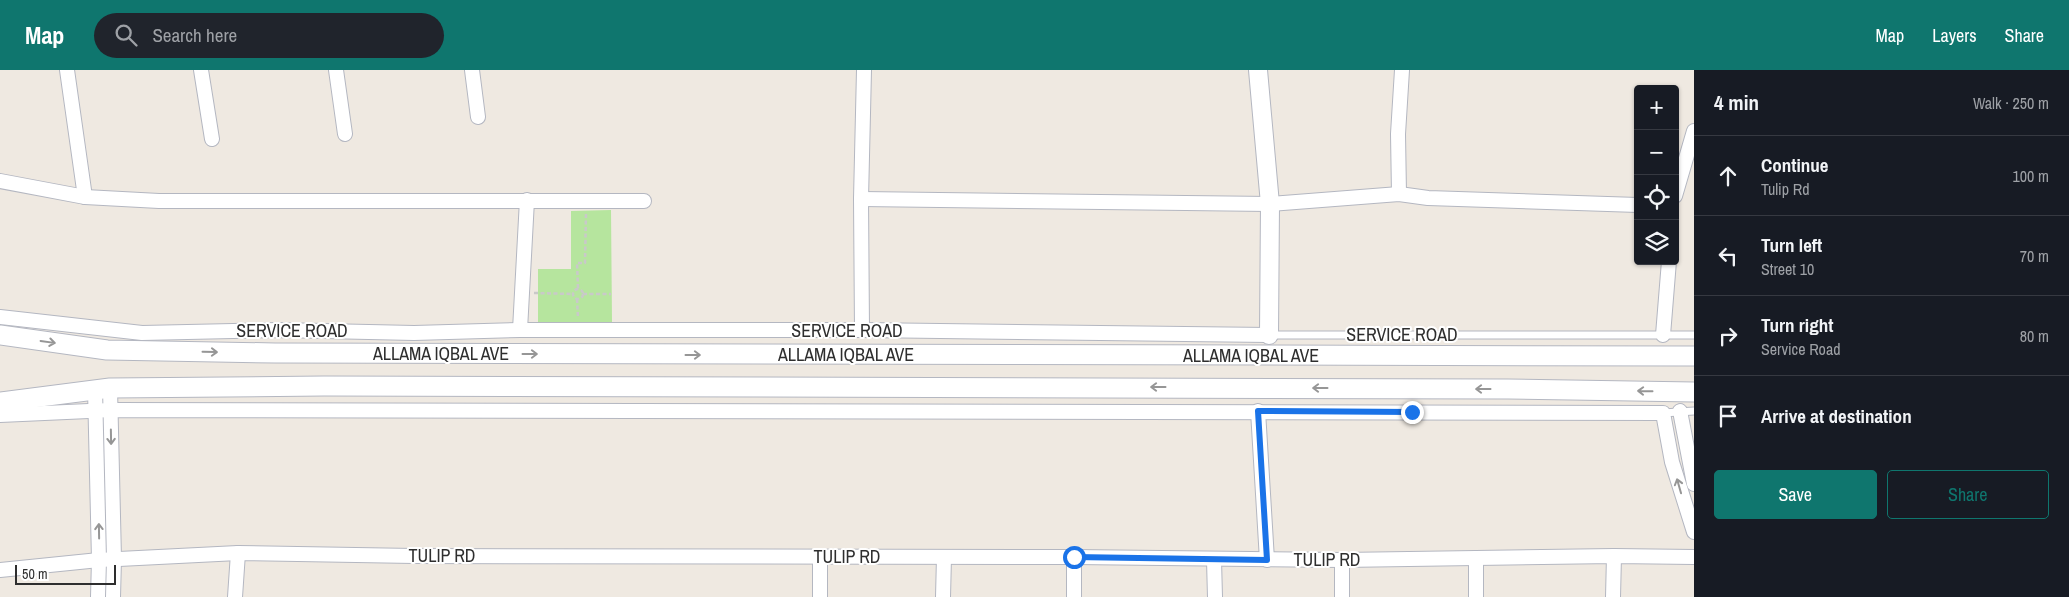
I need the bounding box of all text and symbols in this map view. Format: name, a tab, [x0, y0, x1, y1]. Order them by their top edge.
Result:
search box	[94, 13, 444, 58]
text: Map	[25, 19, 64, 51]
icon: search	[112, 21, 140, 49]
text: Search here	[152, 22, 237, 48]
text: Map	[1876, 23, 1904, 48]
text: Layers	[1932, 23, 1977, 48]
text: Share	[2005, 23, 2044, 48]
map controls	[1634, 85, 1679, 265]
button: +	[1634, 85, 1679, 130]
text: 4 min	[1714, 88, 1759, 117]
text: Walk · 250 m	[1973, 92, 2049, 114]
button: −	[1634, 130, 1679, 175]
text: Continue	[1761, 152, 1829, 178]
icon: ahead	[1714, 162, 1742, 190]
text: 100 m	[2013, 165, 2049, 187]
button: locate	[1634, 175, 1679, 220]
text: Tulip Rd	[1761, 178, 1809, 200]
button: layers	[1634, 220, 1679, 265]
text: Turn left	[1761, 232, 1822, 258]
icon: left	[1714, 242, 1742, 270]
text: 70 m	[2020, 245, 2049, 267]
text: Street 10	[1761, 258, 1814, 280]
text: Turn right	[1761, 312, 1833, 338]
street label: SERVICE ROAD	[236, 318, 348, 343]
street label: SERVICE ROAD	[791, 318, 903, 343]
street label: SERVICE ROAD	[1346, 322, 1458, 347]
icon: right	[1714, 322, 1742, 350]
text: 80 m	[2020, 325, 2049, 347]
one-way arrow	[40, 337, 56, 347]
text: Service Road	[1761, 338, 1841, 360]
street label: ALLAMA IQBAL AVE	[372, 341, 509, 366]
street label: ALLAMA IQBAL AVE	[777, 342, 914, 367]
street label: ALLAMA IQBAL AVE	[1182, 343, 1319, 368]
one-way arrow	[202, 347, 218, 357]
one-way arrow	[522, 349, 538, 359]
one-way arrow	[684, 350, 700, 360]
one-way arrow	[1150, 382, 1166, 392]
one-way arrow	[1313, 383, 1329, 393]
one-way arrow	[1475, 384, 1491, 393]
one-way arrow	[1638, 386, 1654, 396]
route end	[1401, 401, 1424, 424]
icon: arrive	[1714, 402, 1742, 430]
text: Arrive at destination	[1761, 403, 1912, 429]
one-way arrow	[107, 429, 116, 445]
button: Save	[1714, 470, 1877, 519]
button: Share	[1887, 470, 2049, 519]
one-way arrow	[1673, 479, 1683, 495]
one-way arrow	[94, 523, 103, 539]
street label: TULIP RD	[409, 543, 476, 568]
street label: TULIP RD	[814, 544, 881, 569]
route start	[1063, 546, 1086, 569]
street label: TULIP RD	[1294, 547, 1361, 572]
scale bar	[15, 562, 116, 585]
text: 50 m	[22, 565, 48, 583]

